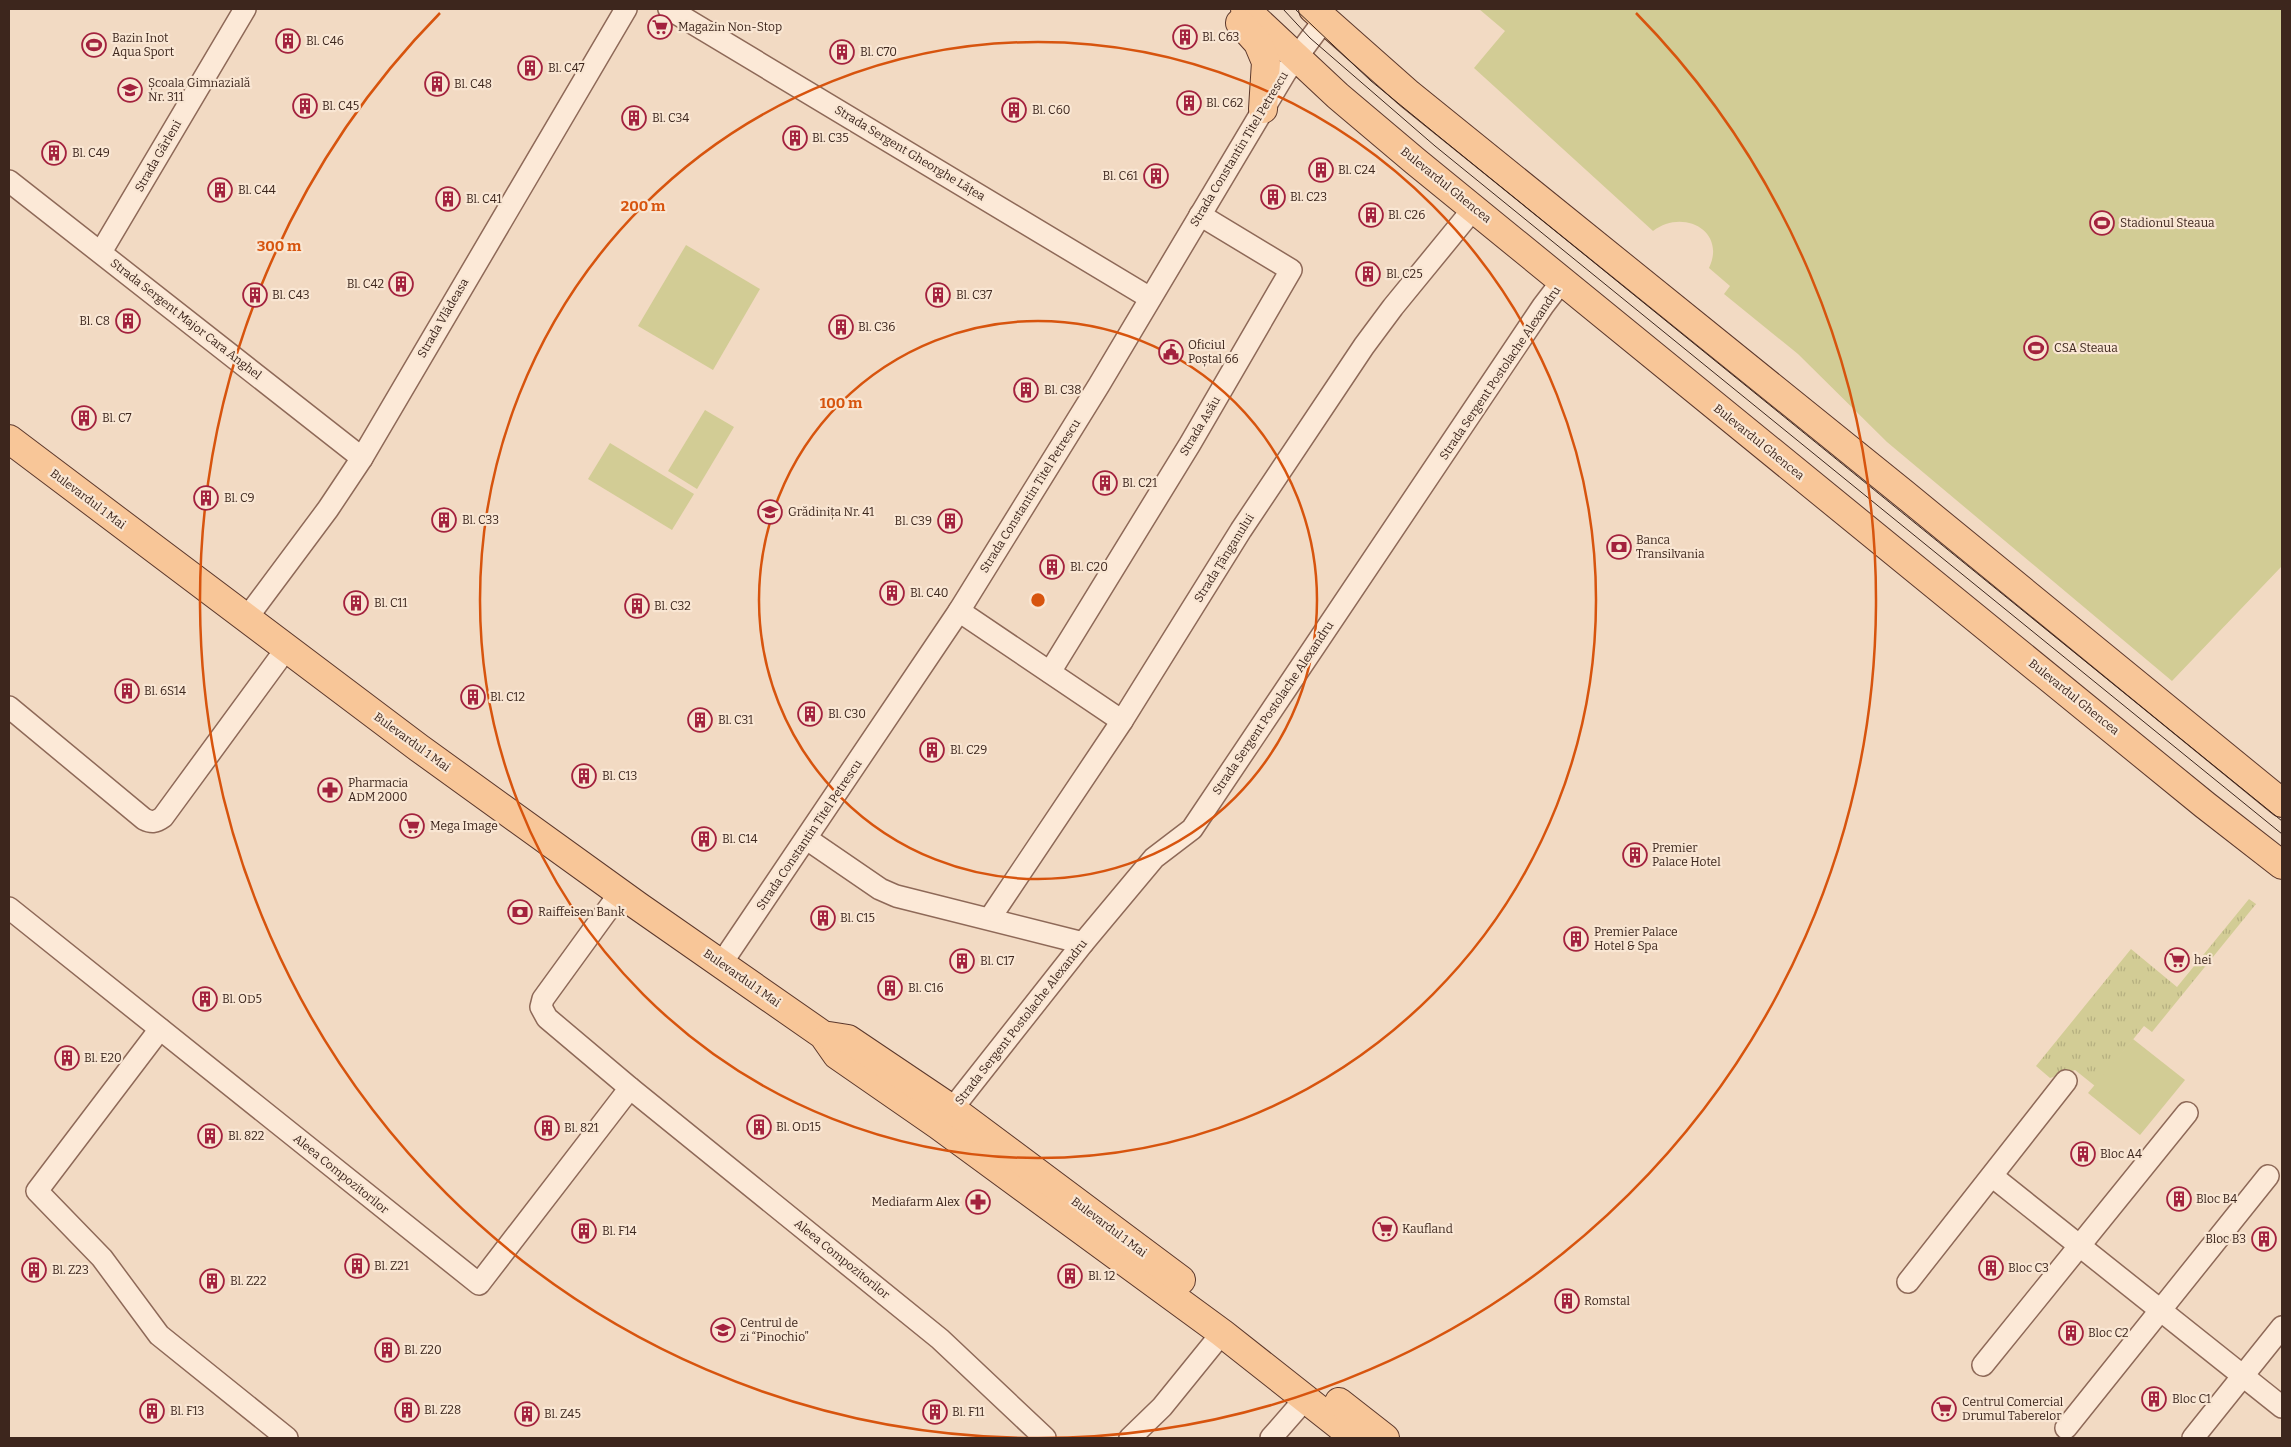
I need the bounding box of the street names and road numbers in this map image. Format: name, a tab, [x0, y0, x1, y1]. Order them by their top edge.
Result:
street label: Strada Constantin Titel Petrescu	[1187, 69, 1291, 229]
street label: Strada Sergent Gheorghe Lățea	[832, 102, 988, 205]
street label: Strada Gârleni	[132, 117, 184, 194]
street label: Bulevardul Ghencea	[1398, 144, 1494, 226]
street label: Strada Sergent Major Cara Anghel	[108, 256, 265, 383]
street label: Strada Vlădeasa	[415, 275, 472, 360]
street label: Strada Sergent Postolache Alexandru	[1437, 283, 1564, 462]
street label: Strada Asău	[1177, 393, 1224, 458]
street label: Bulevardul Ghencea	[1711, 401, 1807, 483]
street label: Strada Constantin Titel Petrescu	[977, 416, 1083, 575]
street label: Bulevardul 1 Mai	[48, 466, 129, 532]
street label: Strada Țânganului	[1191, 511, 1258, 605]
street label: Strada Sergent Postolache Alexandru	[1210, 618, 1337, 797]
street label: Bulevardul Ghencea	[2026, 656, 2122, 738]
street label: Bulevardul 1 Mai	[371, 710, 453, 775]
street label: Strada Constantin Titel Petrescu	[753, 757, 865, 913]
street label: Strada Sergent Postolache Alexandru	[952, 936, 1090, 1107]
street label: Bulevardul 1 Mai	[701, 946, 784, 1010]
street label: Aleea Compozitorilor	[291, 1131, 392, 1217]
street label: Bulevardul 1 Mai	[1069, 1194, 1150, 1260]
street label: Aleea Compozitorilor	[792, 1216, 893, 1302]

